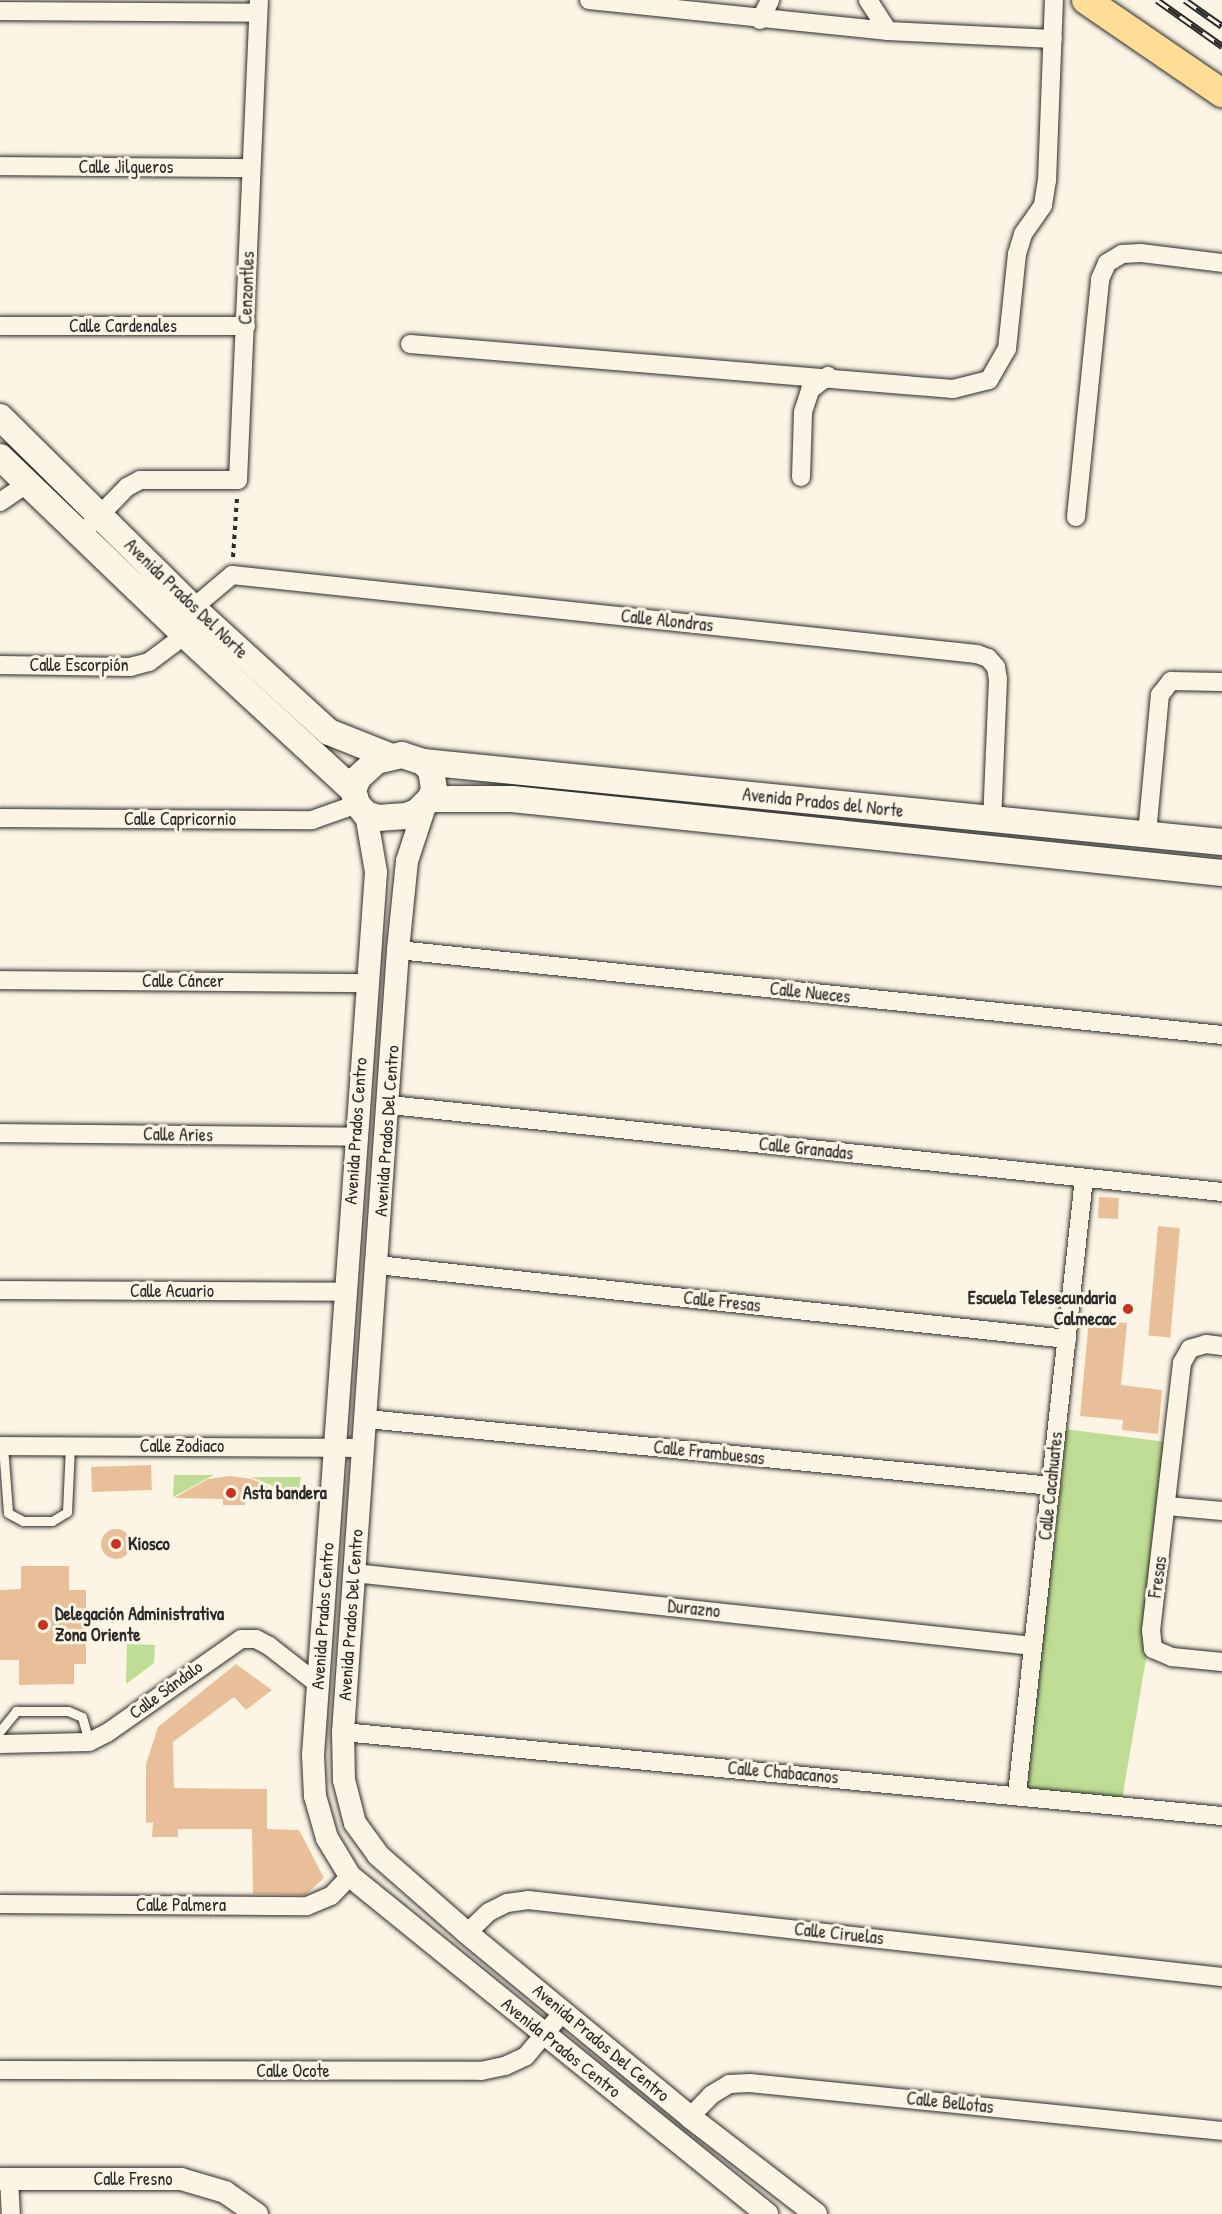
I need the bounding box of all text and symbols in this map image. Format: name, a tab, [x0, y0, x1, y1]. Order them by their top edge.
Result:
street label: Calle Jilgueros	[79, 156, 173, 178]
street label: Cenzontles	[235, 251, 259, 325]
street label: Calle Cardenales	[69, 315, 177, 337]
street label: Avenida Prados Del Norte	[120, 535, 252, 663]
street label: Calle Alondras	[620, 605, 714, 637]
street label: Calle Escorpión	[29, 654, 129, 676]
street label: Avenida Prados del Norte	[741, 784, 905, 822]
street label: Calle Capricornio	[124, 808, 236, 830]
street label: Calle Cáncer	[142, 970, 224, 992]
street label: Calle Nueces	[769, 978, 851, 1008]
street label: Avenida Prados Del Centro	[370, 1045, 404, 1217]
street label: Avenida Prados Centro	[340, 1057, 372, 1205]
street label: Calle Aries	[143, 1124, 213, 1146]
street label: Calle Granadas	[758, 1133, 854, 1165]
street label: Calle Acuario	[130, 1280, 214, 1302]
street label: Calle Fresas	[682, 1287, 762, 1317]
place label: Escuela Telesecundaria Calmecac	[968, 1288, 1116, 1330]
marker: Escuela Telesecundaria Calmecac	[1121, 1302, 1135, 1316]
street label: Calle Cacahuates	[1035, 1431, 1067, 1541]
street label: Calle Zodiaco	[140, 1435, 224, 1457]
street label: Calle Frambuesas	[652, 1436, 766, 1470]
place label: Asta bandera	[243, 1482, 327, 1504]
marker: Asta bandera	[224, 1486, 238, 1500]
street label: Avenida Prados Del Centro	[334, 1529, 368, 1701]
place label: Kiosco	[128, 1533, 170, 1555]
marker: Kiosco	[109, 1537, 123, 1551]
street label: Avenida Prados Centro	[307, 1542, 339, 1690]
street label: Fresas	[1144, 1555, 1172, 1599]
street label: Durazno	[667, 1595, 721, 1623]
place label: Delegación Administrativa Zona Oriente	[55, 1604, 224, 1646]
marker: Delegación Administrativa Zona Oriente	[36, 1618, 50, 1632]
street label: Calle Sándalo	[125, 1656, 207, 1724]
street label: Calle Chabacanos	[727, 1757, 839, 1789]
street label: Calle Palmera	[136, 1894, 226, 1916]
street label: Calle Ciruelas	[793, 1919, 885, 1949]
street label: Avenida Prados Del Centro	[528, 1980, 674, 2106]
street label: Avenida Prados Centro	[497, 1993, 625, 2103]
street label: Calle Ocote	[256, 2060, 330, 2082]
street label: Calle Bellotas	[905, 2088, 995, 2118]
street label: Calle Fresno	[93, 2168, 173, 2190]

